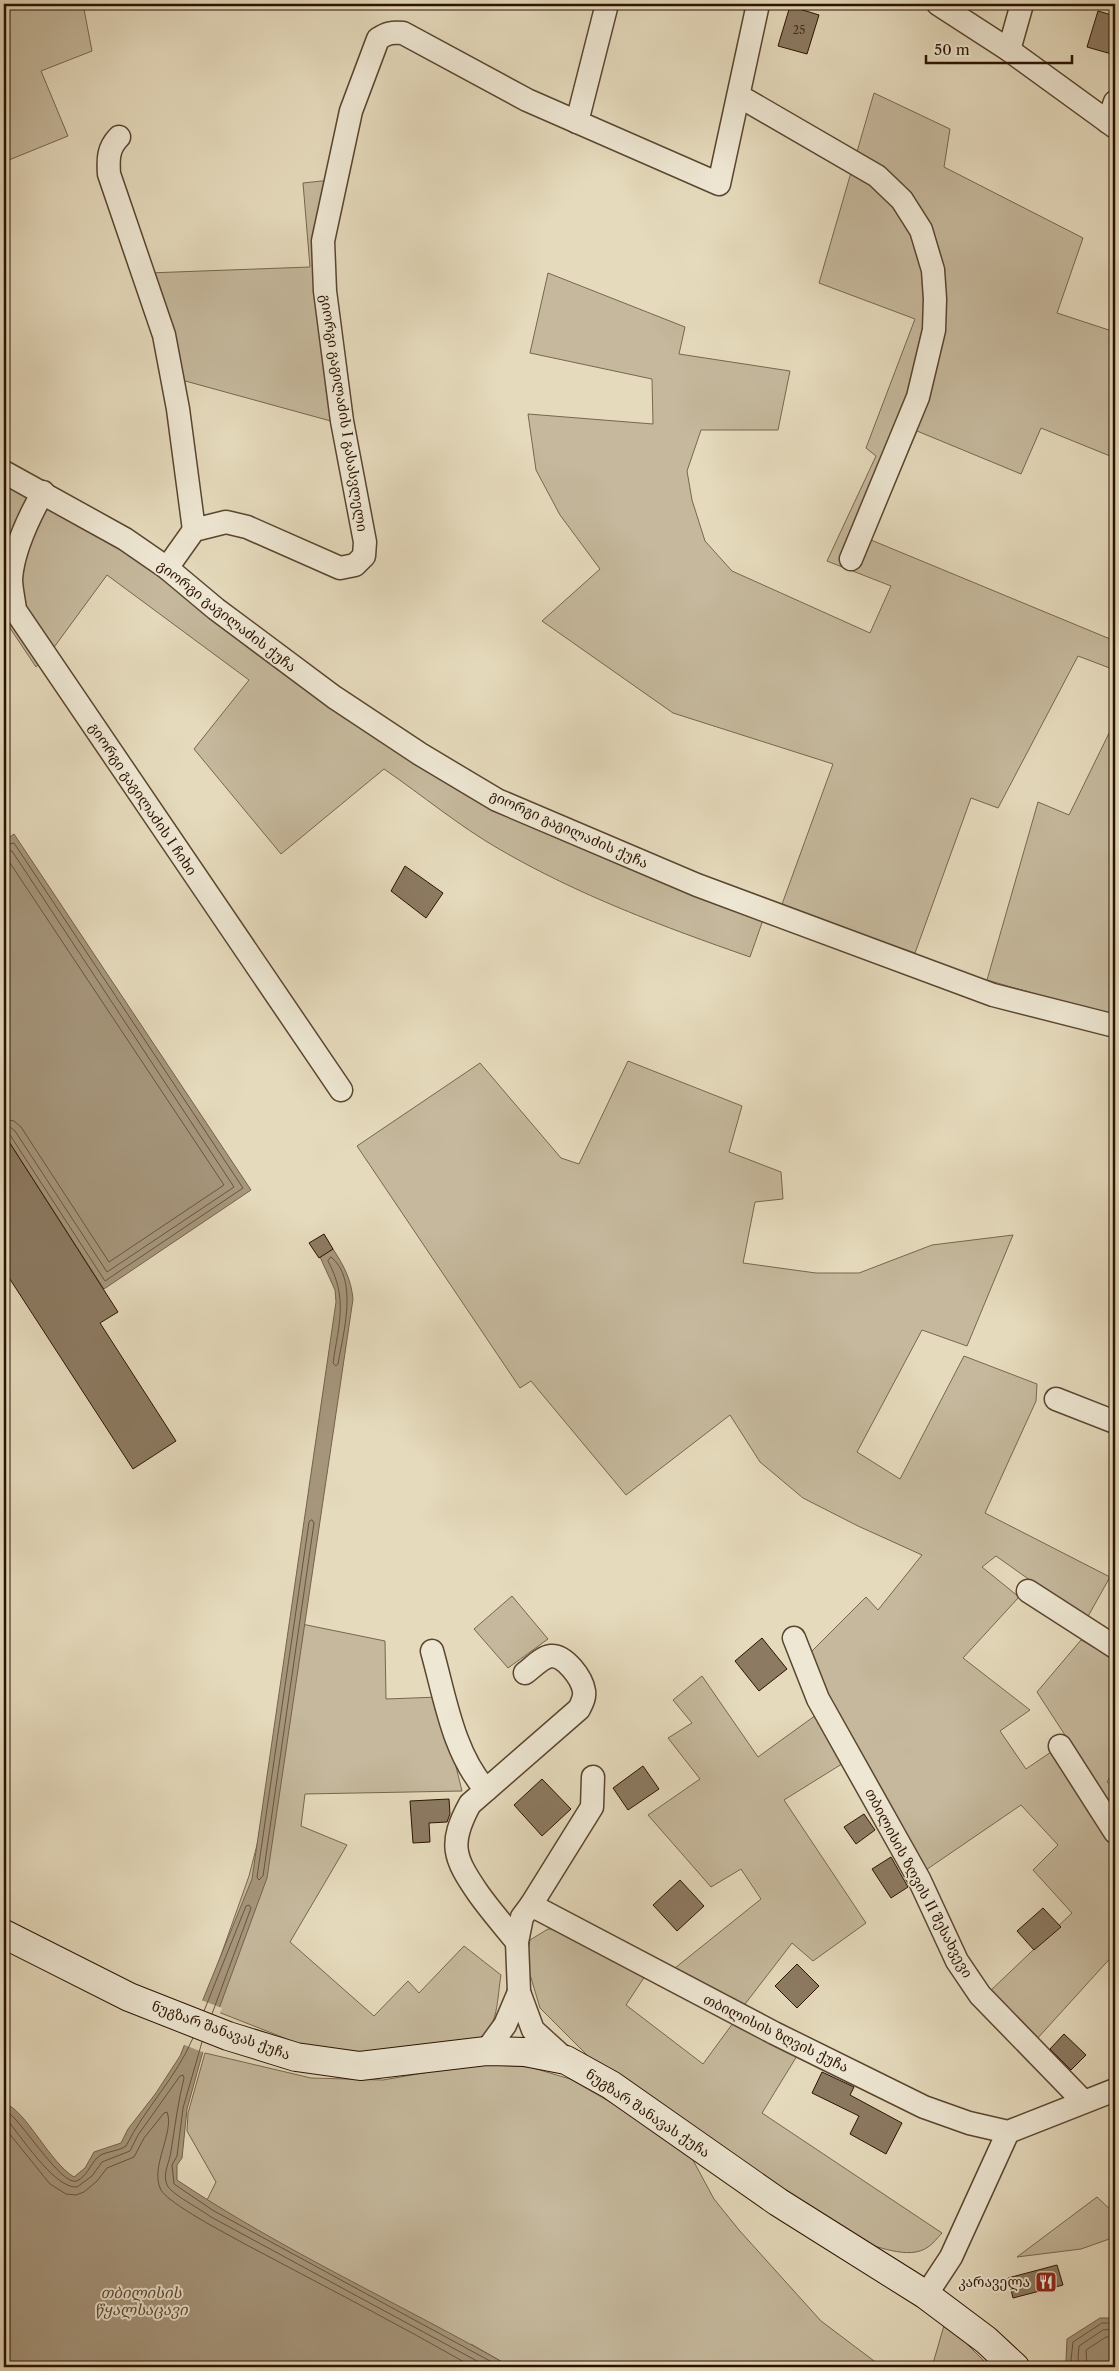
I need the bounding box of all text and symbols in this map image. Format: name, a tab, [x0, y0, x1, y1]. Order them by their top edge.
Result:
house number: 25	[793, 23, 805, 37]
scale bar	[926, 32, 1073, 64]
text: 50 m	[934, 40, 970, 59]
street label: გიორგი გაგილაძის I გასასვლელი	[316, 293, 372, 533]
street label: გიორგი გაგილაძის ქუჩა	[154, 556, 300, 676]
street label: გიორგი გაგილაძის I ჩიხი	[85, 719, 201, 879]
street label: გიორგი გაგილაძის ქუჩა	[487, 786, 651, 872]
street label: თბილისის ზღვის II შესახვევი	[861, 1785, 977, 1981]
street label: თბილისის ზღვის ქუჩა	[700, 1990, 852, 2076]
street label: ნუგზარ შანავას ქუჩა	[149, 1997, 293, 2063]
street label: ნუგზარ შანავას ქუჩა	[582, 2065, 714, 2161]
restaurant icon: კარაველა	[1034, 2270, 1058, 2294]
place label: კარაველა	[958, 2273, 1030, 2291]
water label: თბილისის წყალსაცავი	[95, 2283, 189, 2319]

